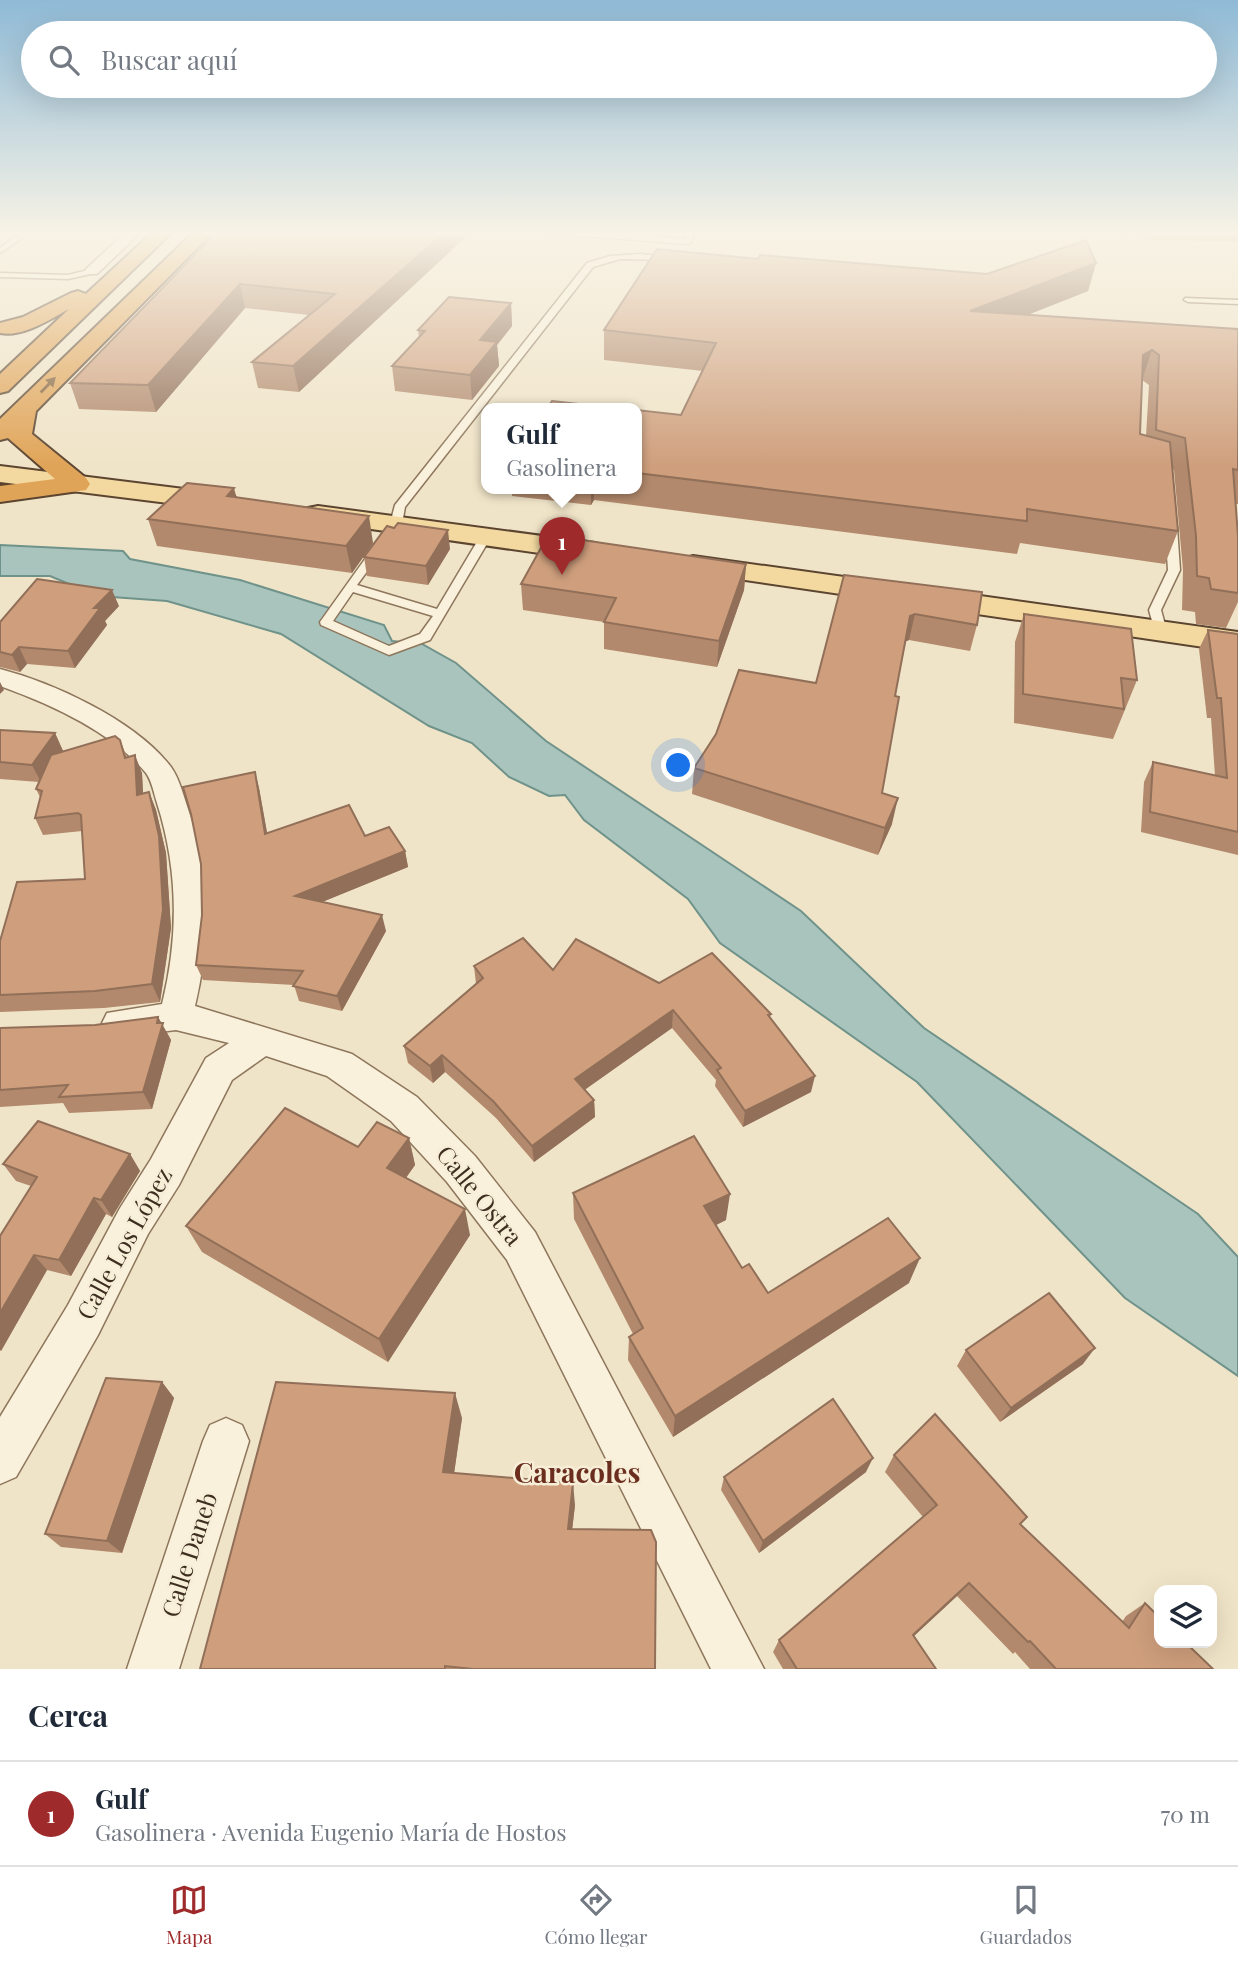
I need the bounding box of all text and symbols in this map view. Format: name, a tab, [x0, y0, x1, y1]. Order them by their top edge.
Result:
search box	[21, 21, 1217, 98]
icon: search	[45, 41, 83, 79]
text: Buscar aquí	[101, 42, 237, 77]
one-way arrow	[40, 377, 56, 394]
popup	[481, 403, 642, 494]
text: Gulf	[506, 416, 558, 451]
text: Gasolinera	[506, 451, 617, 482]
pin: 1	[539, 517, 585, 575]
your location	[661, 748, 695, 782]
street label: Calle Ostra	[430, 1138, 531, 1251]
street label: Calle Los López	[68, 1161, 178, 1325]
district label: Caracoles	[514, 1453, 640, 1490]
street label: Calle Daneb	[153, 1488, 223, 1621]
map controls	[1154, 1585, 1217, 1648]
button: layers	[1154, 1585, 1217, 1648]
text: Cerca	[28, 1695, 108, 1735]
text: Gulf	[95, 1781, 147, 1816]
text: 1	[47, 1798, 55, 1829]
text: 70 m	[1161, 1798, 1210, 1829]
text: Gasolinera · Avenida Eugenio María de Hostos	[95, 1816, 567, 1847]
tab: Mapa	[166, 1881, 212, 1949]
tab: Cómo llegar	[545, 1881, 648, 1949]
tab: Guardados	[980, 1881, 1072, 1949]

